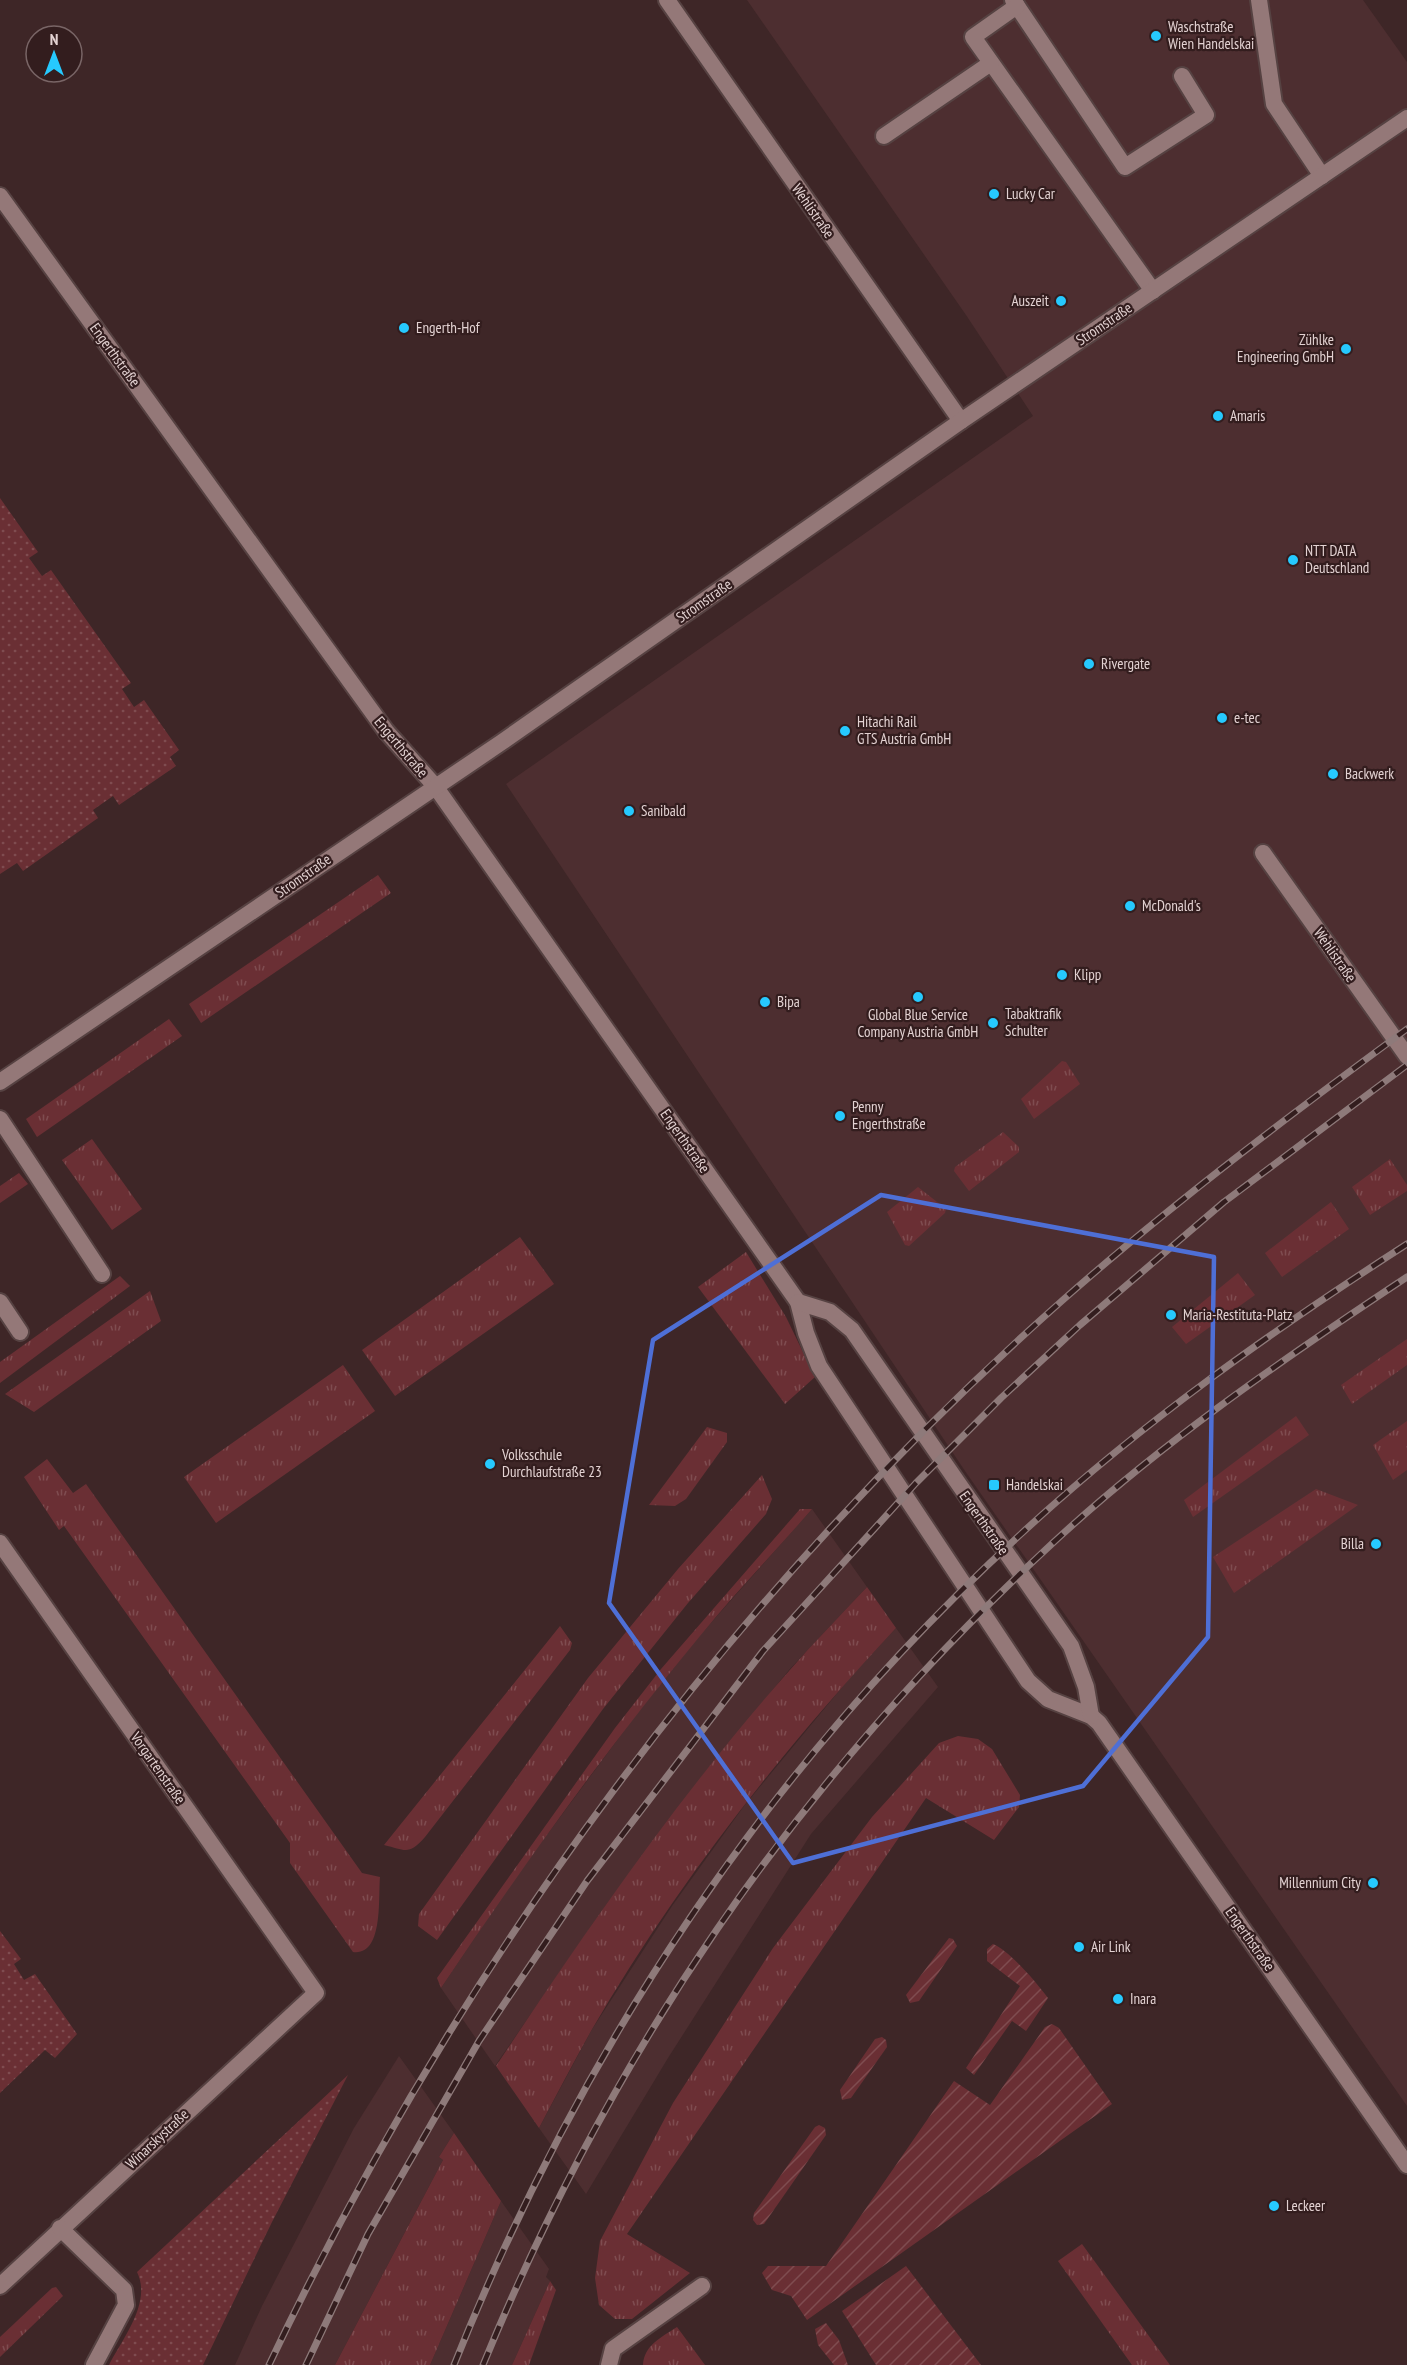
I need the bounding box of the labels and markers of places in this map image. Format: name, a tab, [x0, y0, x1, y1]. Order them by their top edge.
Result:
place label: Waschstraße Wien Handelskai	[1168, 17, 1254, 53]
marker: Waschstraße Wien Handelskai	[1149, 29, 1163, 43]
place label: Lucky Car	[1006, 184, 1056, 203]
marker: Lucky Car	[987, 187, 1001, 201]
place label: Auszeit	[1012, 291, 1049, 310]
marker: Auszeit	[1054, 294, 1068, 308]
place label: Engerth-Hof	[416, 318, 481, 337]
marker: Engerth-Hof	[397, 321, 411, 335]
place label: Zühlke Engineering GmbH	[1237, 330, 1334, 366]
marker: Zühlke Engineering GmbH	[1339, 342, 1353, 356]
place label: Amaris	[1230, 406, 1265, 425]
marker: Amaris	[1211, 409, 1225, 423]
place label: NTT DATA Deutschland	[1305, 541, 1369, 577]
marker: NTT DATA Deutschland	[1286, 553, 1300, 567]
place label: Rivergate	[1101, 654, 1150, 673]
marker: Rivergate	[1082, 657, 1096, 671]
place label: e-tec	[1234, 708, 1261, 727]
marker: e-tec	[1215, 711, 1229, 725]
place label: Hitachi Rail GTS Austria GmbH	[857, 712, 951, 748]
marker: Hitachi Rail GTS Austria GmbH	[838, 724, 852, 738]
place label: Backwerk	[1345, 764, 1394, 783]
marker: Backwerk	[1326, 767, 1340, 781]
place label: Sanibald	[641, 801, 686, 820]
marker: Sanibald	[622, 804, 636, 818]
place label: McDonald's	[1142, 896, 1201, 915]
marker: McDonald's	[1123, 899, 1137, 913]
place label: Klipp	[1074, 965, 1101, 984]
marker: Klipp	[1055, 968, 1069, 982]
marker: Global Blue Service Company Austria GmbH	[911, 990, 925, 1004]
place label: Bipa	[777, 992, 800, 1011]
marker: Bipa	[758, 995, 772, 1009]
place label: Tabaktrafik Schulter	[1005, 1004, 1062, 1040]
place label: Global Blue Service Company Austria GmbH	[858, 1005, 978, 1041]
marker: Tabaktrafik Schulter	[986, 1016, 1000, 1030]
place label: Penny Engerthstraße	[852, 1097, 926, 1133]
marker: Penny Engerthstraße	[833, 1109, 847, 1123]
place label: Maria-Restituta-Platz	[1183, 1305, 1292, 1324]
marker: Maria-Restituta-Platz	[1164, 1308, 1178, 1322]
place label: Volksschule Durchlaufstraße 23	[501, 1445, 602, 1481]
marker: Volksschule Durchlaufstraße 23	[483, 1457, 497, 1471]
place label: Handelskai	[1006, 1475, 1063, 1494]
marker: Handelskai	[987, 1478, 1001, 1492]
place label: Billa	[1341, 1534, 1364, 1553]
marker: Billa	[1369, 1537, 1383, 1551]
place label: Millennium City	[1279, 1873, 1361, 1892]
marker: Millennium City	[1366, 1876, 1380, 1890]
place label: Air Link	[1091, 1937, 1131, 1956]
marker: Air Link	[1072, 1940, 1086, 1954]
place label: Inara	[1130, 1989, 1156, 2008]
marker: Inara	[1111, 1992, 1125, 2006]
place label: Leckeer	[1286, 2196, 1326, 2215]
marker: Leckeer	[1267, 2199, 1281, 2213]

